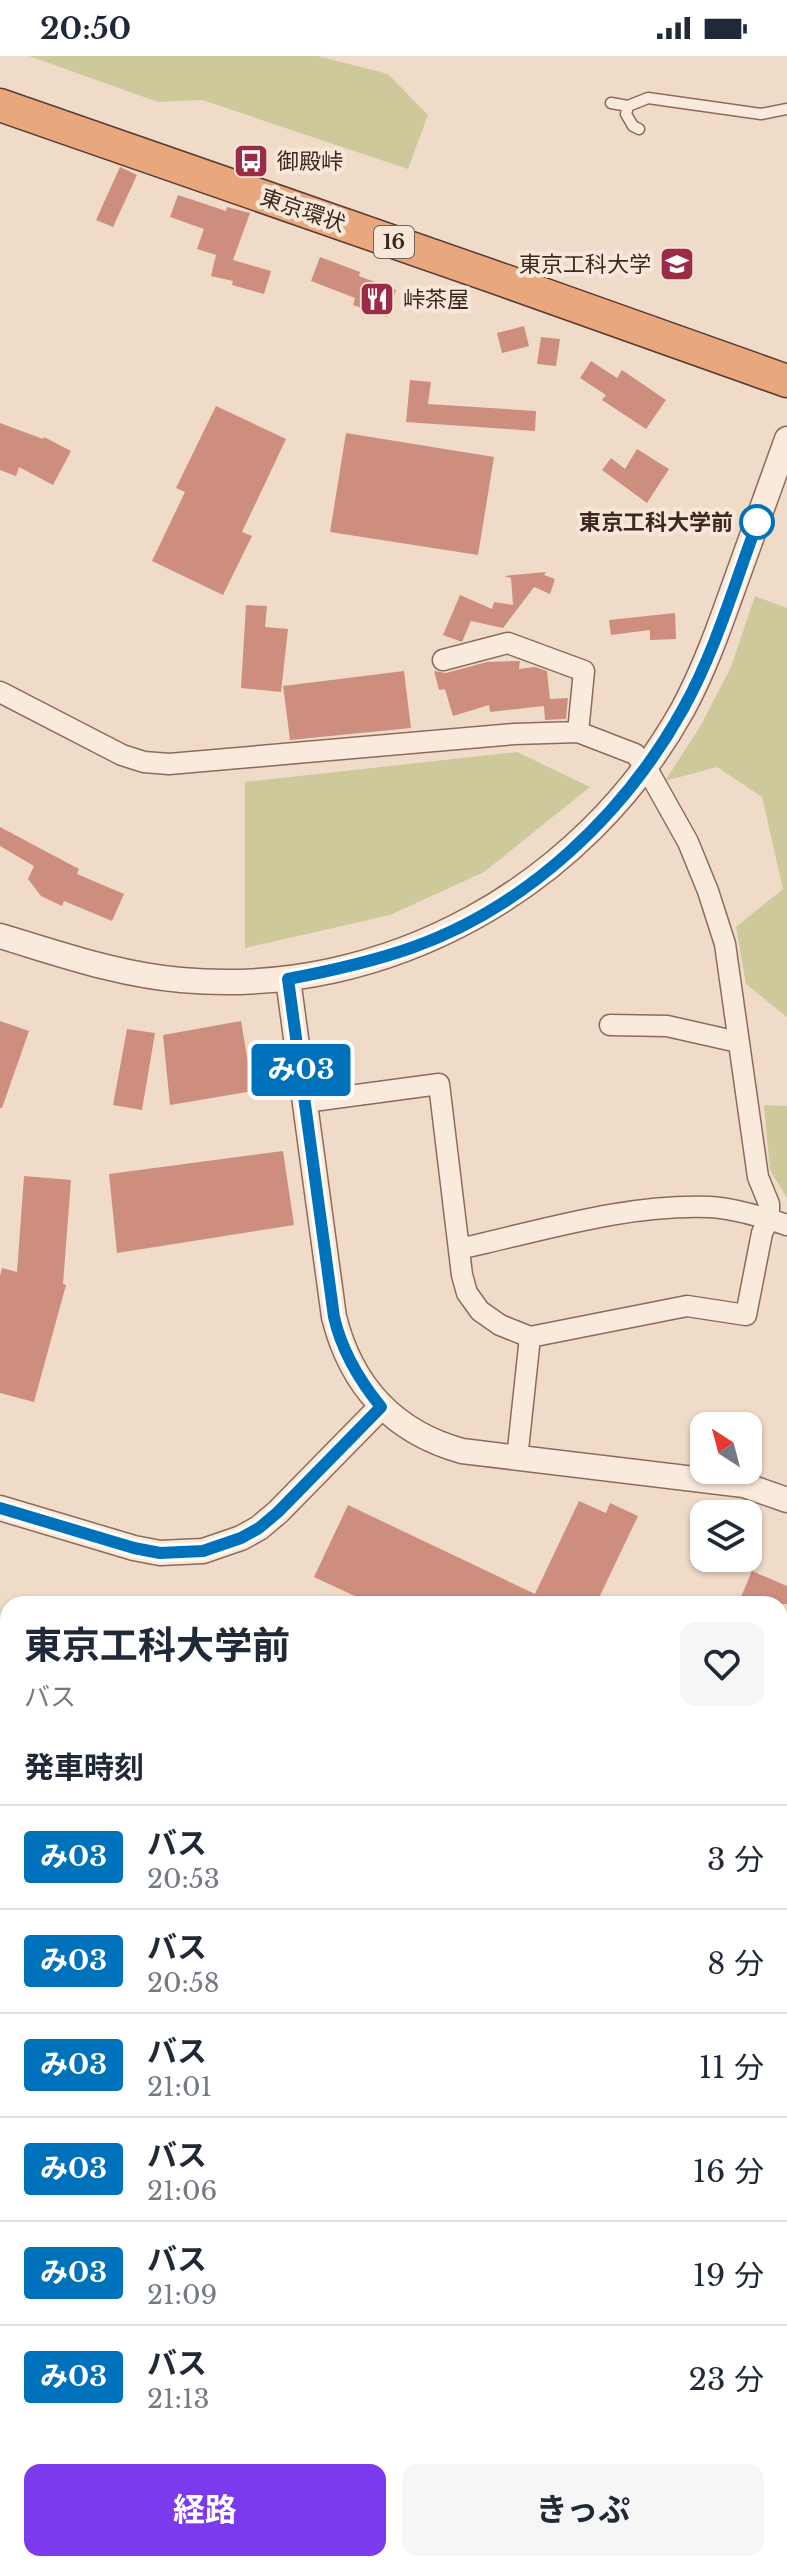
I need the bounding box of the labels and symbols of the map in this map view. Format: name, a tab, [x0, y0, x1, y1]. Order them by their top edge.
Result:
bus stop icon: 御殿峠	[232, 142, 270, 180]
place label: 御殿峠	[277, 148, 343, 175]
street label: 東京環状	[257, 183, 349, 238]
road number: 16	[374, 226, 414, 258]
school or university icon: 東京工科大学	[658, 245, 696, 283]
place label: 東京工科大学	[519, 251, 651, 278]
restaurant icon: 峠茶屋	[358, 280, 396, 318]
place label: 峠茶屋	[403, 286, 469, 313]
marker: 東京工科大学前	[740, 505, 774, 539]
place label: 東京工科大学前	[579, 509, 733, 536]
line badge: み03	[255, 1044, 347, 1096]
north arrow	[690, 1412, 762, 1484]

